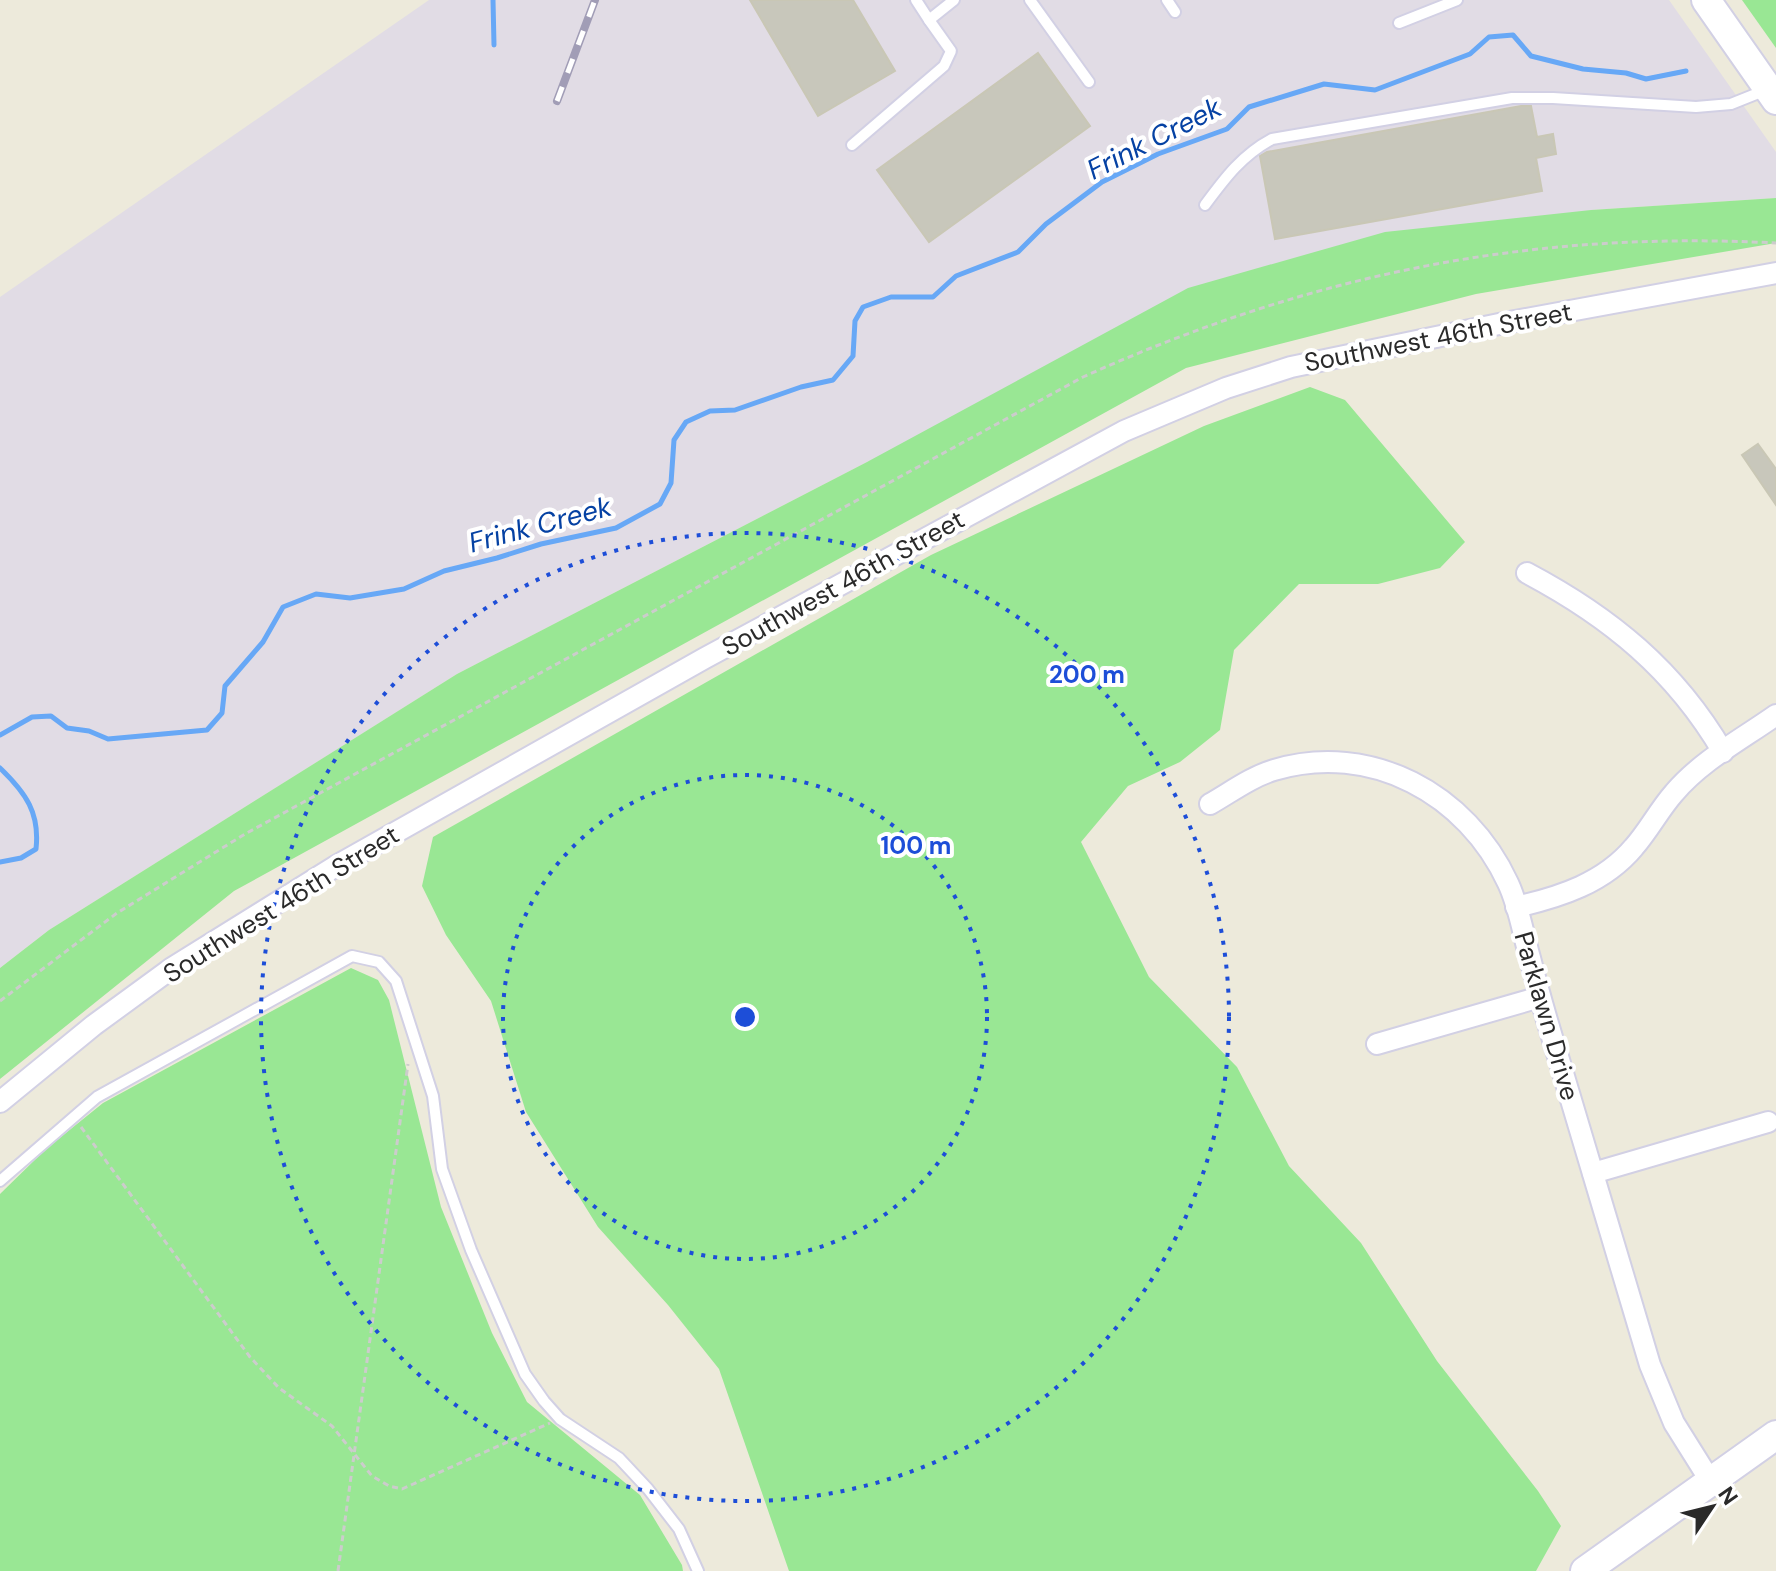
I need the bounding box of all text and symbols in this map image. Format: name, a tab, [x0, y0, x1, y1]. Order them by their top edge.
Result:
water label: Frink Creek	[1081, 88, 1229, 188]
street label: Southwest 46th Street	[1301, 294, 1575, 380]
water label: Frink Creek	[465, 487, 616, 561]
street label: Southwest 46th Street	[716, 502, 970, 664]
text: 200 m	[1049, 659, 1125, 690]
street label: Southwest 46th Street	[157, 817, 405, 991]
text: 100 m	[881, 830, 951, 861]
street label: Parklawn Drive	[1507, 928, 1587, 1104]
centre of rings	[731, 1003, 759, 1031]
north arrow	[1672, 1467, 1752, 1547]
text: N	[1711, 1481, 1744, 1511]

